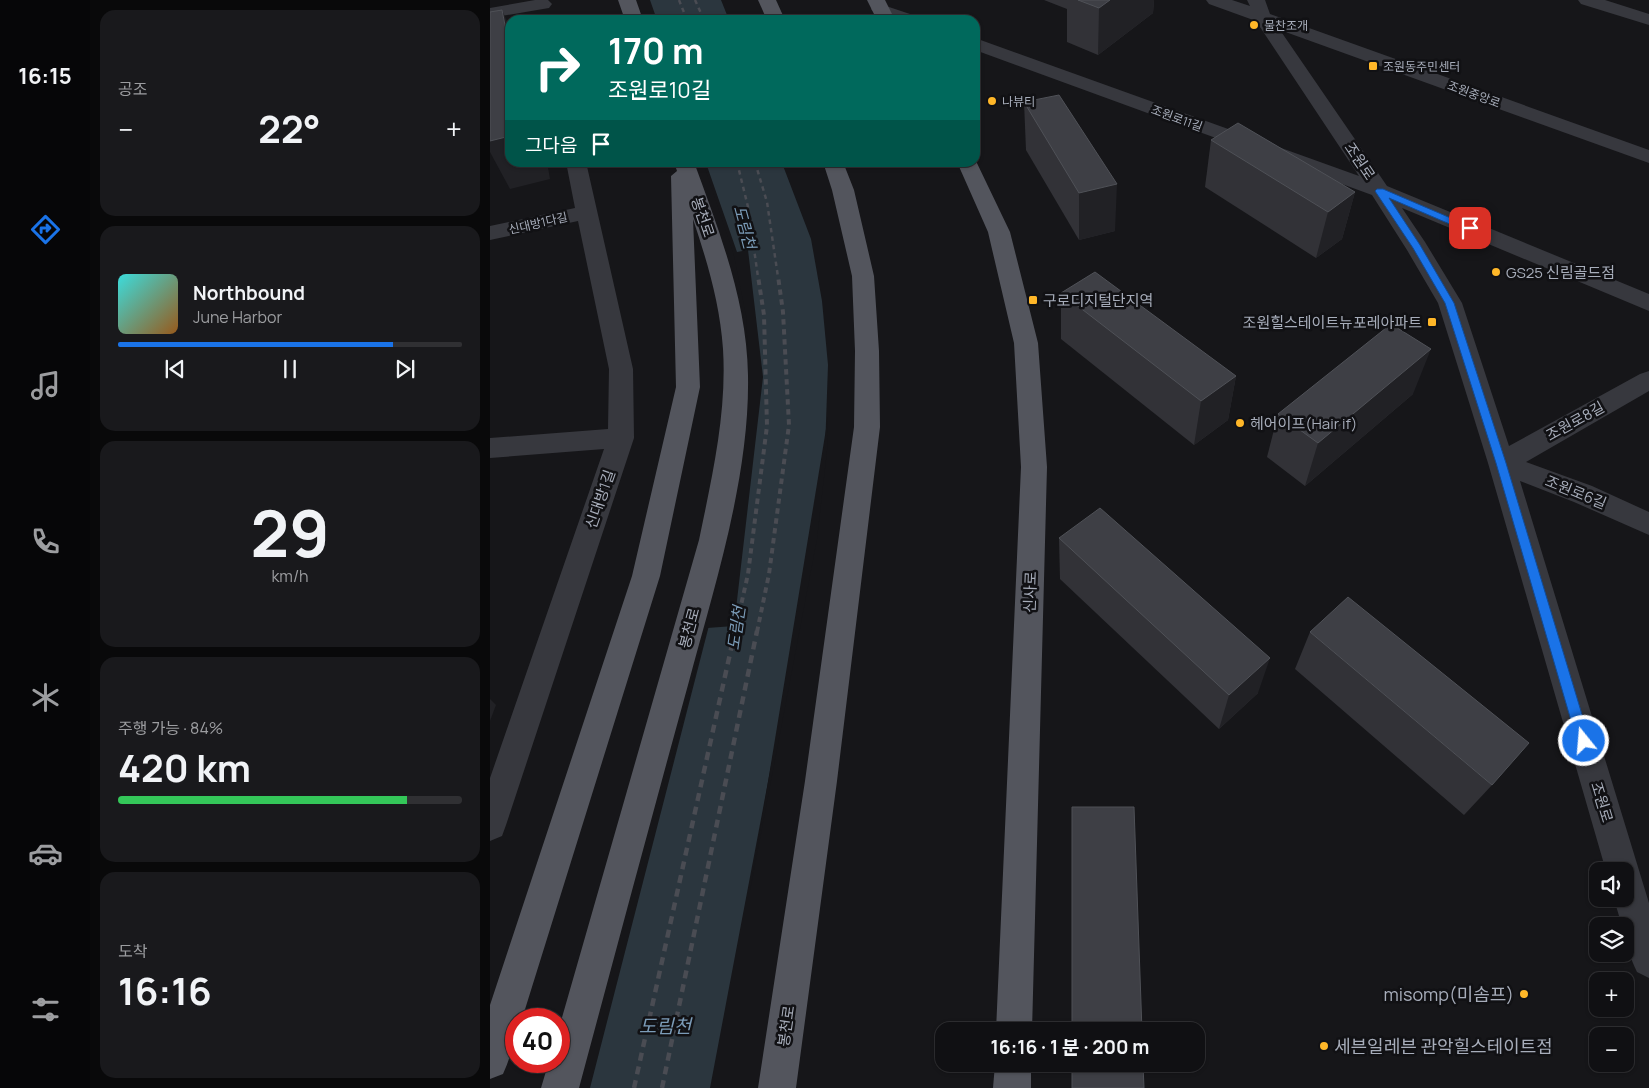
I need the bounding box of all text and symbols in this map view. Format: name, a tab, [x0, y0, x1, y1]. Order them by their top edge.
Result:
place label: 물찬조개	[1264, 17, 1308, 34]
marker: 물찬조개	[1248, 19, 1260, 31]
text: 170 m	[608, 27, 704, 75]
icon: right	[525, 35, 590, 100]
place label: 조원동주민센터	[1383, 58, 1460, 75]
marker: 조원동주민센터	[1367, 60, 1379, 72]
text: 16:15	[18, 61, 72, 91]
text: 조원로10길	[608, 75, 711, 105]
street label: 조원중앙로	[1445, 77, 1503, 111]
text: 공조	[118, 78, 147, 100]
place label: 나뷰티	[1002, 93, 1035, 110]
marker: 나뷰티	[986, 95, 998, 107]
street label: 조원로11길	[1149, 101, 1205, 135]
text: 22°	[258, 102, 321, 154]
text: −	[118, 110, 133, 148]
text: +	[446, 110, 462, 148]
icon: arrive	[587, 130, 615, 158]
text: 그다음	[525, 132, 577, 158]
street label: 조원로	[1340, 138, 1380, 184]
street label: 봉천로	[686, 194, 720, 240]
water label: 도림천	[729, 203, 762, 253]
pin	[1449, 207, 1491, 249]
street label: 신대방1다길	[507, 208, 569, 238]
icon: directions	[28, 212, 63, 247]
icon: arrive	[1456, 214, 1484, 242]
place label: GS25 신림골드점	[1506, 262, 1615, 283]
marker: GS25 신림골드점	[1490, 266, 1502, 278]
text: Northbound	[193, 280, 305, 306]
place label: 구로디지털단지역	[1043, 290, 1153, 311]
marker: 구로디지털단지역	[1027, 294, 1039, 306]
text: June Harbor	[193, 306, 282, 328]
place label: 조원힐스테이트뉴포레아파트	[1243, 312, 1422, 333]
marker: 조원힐스테이트뉴포레아파트	[1426, 316, 1438, 328]
icon: previous	[161, 355, 189, 383]
icon: pause	[276, 355, 304, 383]
icon: next	[391, 355, 419, 383]
icon: music	[28, 368, 63, 403]
street label: 조원로8길	[1542, 396, 1608, 446]
place label: 헤어이프(Hair if)	[1250, 413, 1357, 434]
marker: 헤어이프(Hair if)	[1234, 417, 1246, 429]
street label: 신대방1길	[580, 467, 620, 531]
street label: 조원로6길	[1542, 470, 1610, 514]
text: 29	[250, 488, 330, 577]
icon: phone	[28, 524, 63, 559]
text: km/h	[271, 565, 309, 587]
street label: 신사로	[1019, 571, 1041, 613]
water label: 도림천	[722, 602, 750, 651]
street label: 봉천로	[673, 605, 705, 651]
icon: climate	[28, 680, 63, 715]
position arrow	[1557, 714, 1609, 766]
text: 주행 가능 · 84%	[118, 717, 223, 739]
text: 420 km	[118, 741, 251, 793]
street label: 조원로	[1586, 779, 1618, 825]
icon: car	[28, 836, 63, 871]
map controls	[1589, 862, 1634, 1072]
button: sound	[1589, 862, 1634, 907]
button: layers	[1589, 917, 1634, 962]
text: 도착	[118, 940, 147, 962]
text: 16:16	[118, 964, 212, 1016]
button: +	[1589, 972, 1634, 1017]
place label: misomp(미솜프)	[1383, 982, 1514, 1006]
marker: misomp(미솜프)	[1518, 988, 1530, 1000]
icon: filters	[28, 992, 63, 1027]
street label: 봉천로	[773, 1004, 799, 1048]
speed limit sign: 40	[505, 1008, 570, 1073]
water label: 도림천	[639, 1013, 693, 1039]
button: −	[1589, 1027, 1634, 1072]
text: 16:16 · 1 분 · 200 m	[991, 1034, 1149, 1060]
place label: 세븐일레븐 관악힐스테이트점	[1334, 1034, 1553, 1058]
marker: 세븐일레븐 관악힐스테이트점	[1318, 1040, 1330, 1052]

